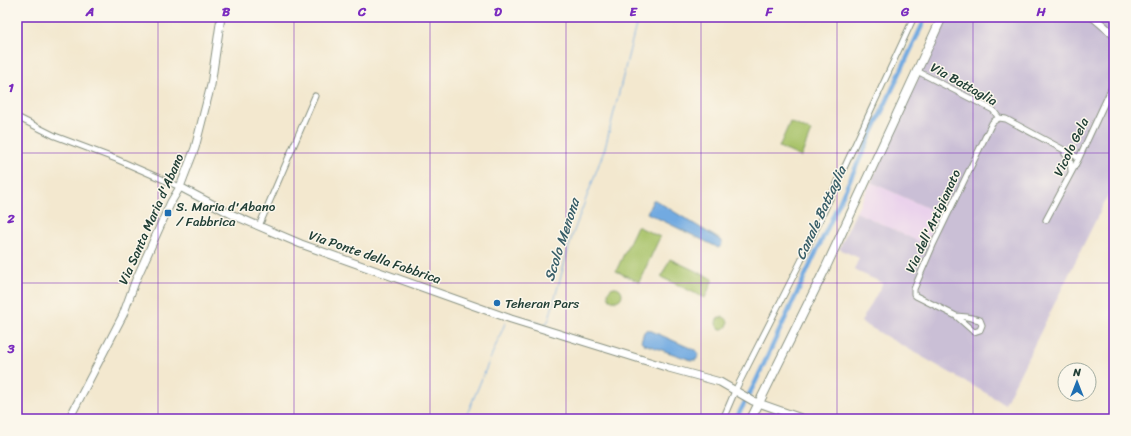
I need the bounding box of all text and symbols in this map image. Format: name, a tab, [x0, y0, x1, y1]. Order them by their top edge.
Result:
text: A	[85, 0, 94, 23]
text: B	[222, 0, 231, 23]
text: C	[357, 0, 367, 23]
text: D	[494, 0, 502, 23]
text: E	[629, 0, 638, 23]
text: F	[764, 0, 773, 23]
text: G	[900, 0, 910, 23]
text: H	[1035, 0, 1046, 23]
street label: Via Battaglia	[926, 56, 1002, 112]
text: 1	[8, 76, 14, 99]
street label: Vicolo Gela	[1047, 113, 1095, 180]
street label: Via Santa Maria d'Abano	[112, 149, 191, 288]
water label: Canale Battaglia	[788, 161, 854, 264]
street label: Via dell'Artigianato	[899, 165, 967, 277]
water label: Scolo Menona	[537, 194, 588, 285]
place label: S. Maria d'Abano / Fabbrica	[176, 195, 276, 233]
text: 2	[6, 207, 15, 230]
marker: S. Maria d'Abano / Fabbrica	[163, 208, 173, 218]
street label: Via Ponte della Fabbrica	[306, 224, 445, 291]
place label: Teheran Pars	[505, 292, 579, 315]
marker: Teheran Pars	[492, 298, 502, 308]
text: 3	[6, 337, 15, 360]
north arrow	[1057, 362, 1097, 402]
text: N	[1072, 363, 1081, 382]

